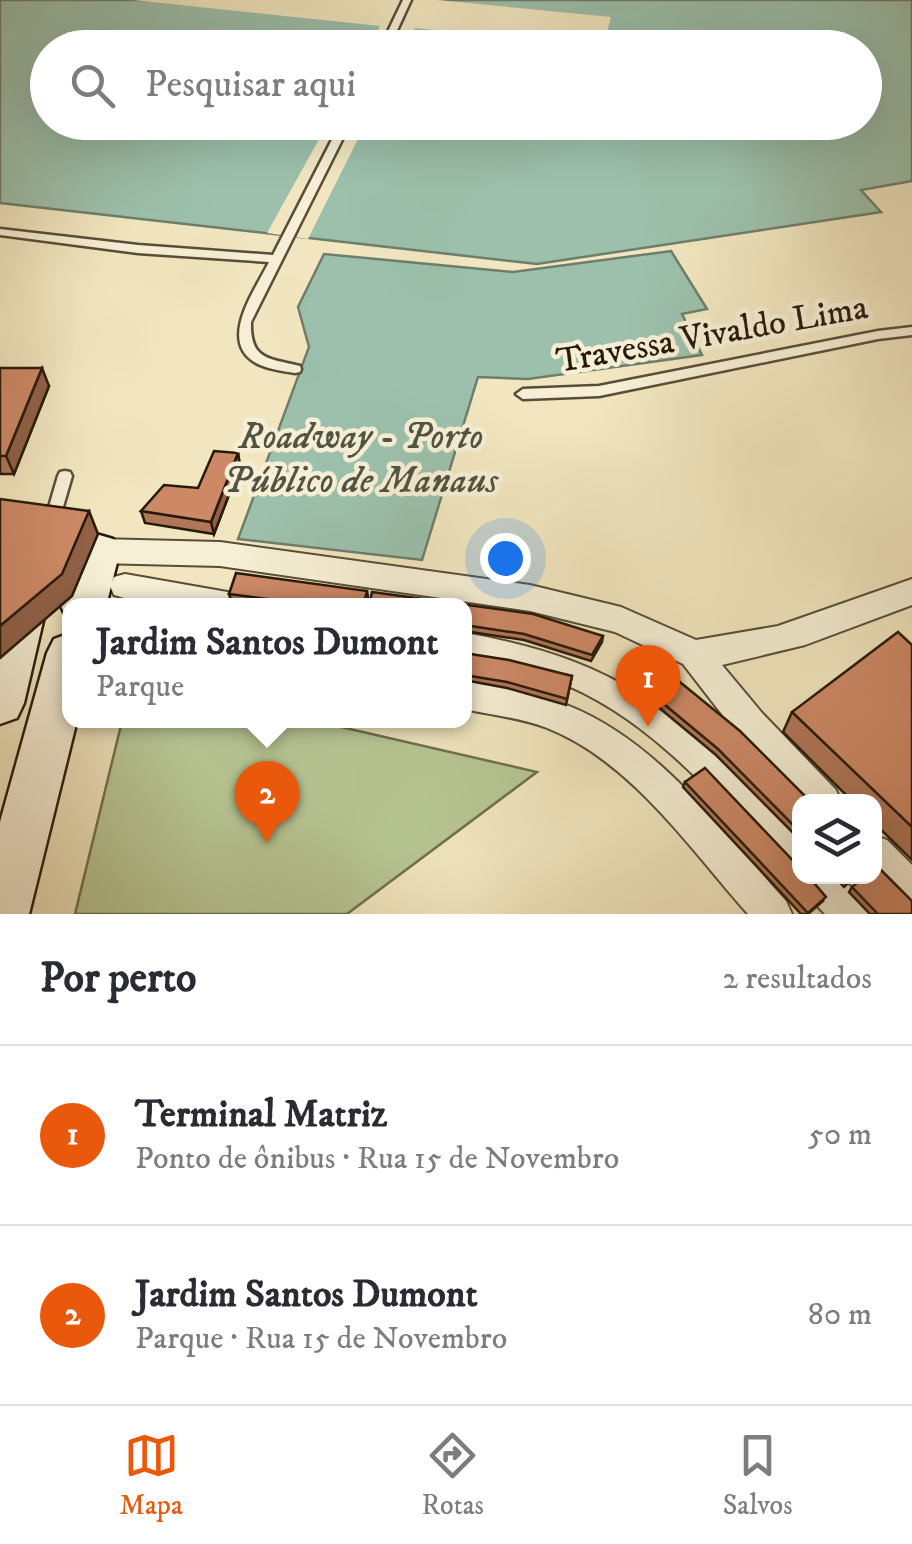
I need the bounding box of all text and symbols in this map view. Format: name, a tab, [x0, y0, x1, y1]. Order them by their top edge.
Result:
search box	[30, 30, 882, 140]
icon: search	[65, 58, 120, 113]
text: Pesquisar aqui	[145, 61, 356, 109]
street label: Travessa Vivaldo Lima	[553, 286, 871, 384]
water label: Roadway - Porto Público de Manaus	[224, 413, 500, 505]
your location	[480, 533, 531, 584]
popup	[62, 598, 472, 728]
text: Jardim Santos Dumont	[96, 619, 438, 667]
pin: 1	[616, 644, 680, 727]
text: Parque	[96, 667, 184, 707]
pin: 2	[234, 760, 300, 843]
map controls	[792, 794, 882, 884]
button: layers	[792, 794, 882, 884]
text: Por perto	[40, 953, 197, 1005]
text: 2 resultados	[723, 959, 872, 999]
text: Terminal Matriz	[135, 1091, 387, 1139]
text: 1	[67, 1115, 78, 1155]
text: 50 m	[808, 1115, 872, 1155]
text: Ponto de ônibus · Rua 15 de Novembro	[135, 1139, 619, 1179]
text: Jardim Santos Dumont	[135, 1271, 478, 1319]
text: 2	[65, 1295, 80, 1335]
text: 80 m	[808, 1295, 872, 1335]
text: Parque · Rua 15 de Novembro	[135, 1319, 507, 1359]
tab: Mapa	[119, 1428, 183, 1523]
tab: Rotas	[422, 1428, 484, 1523]
tab: Salvos	[723, 1428, 793, 1523]

